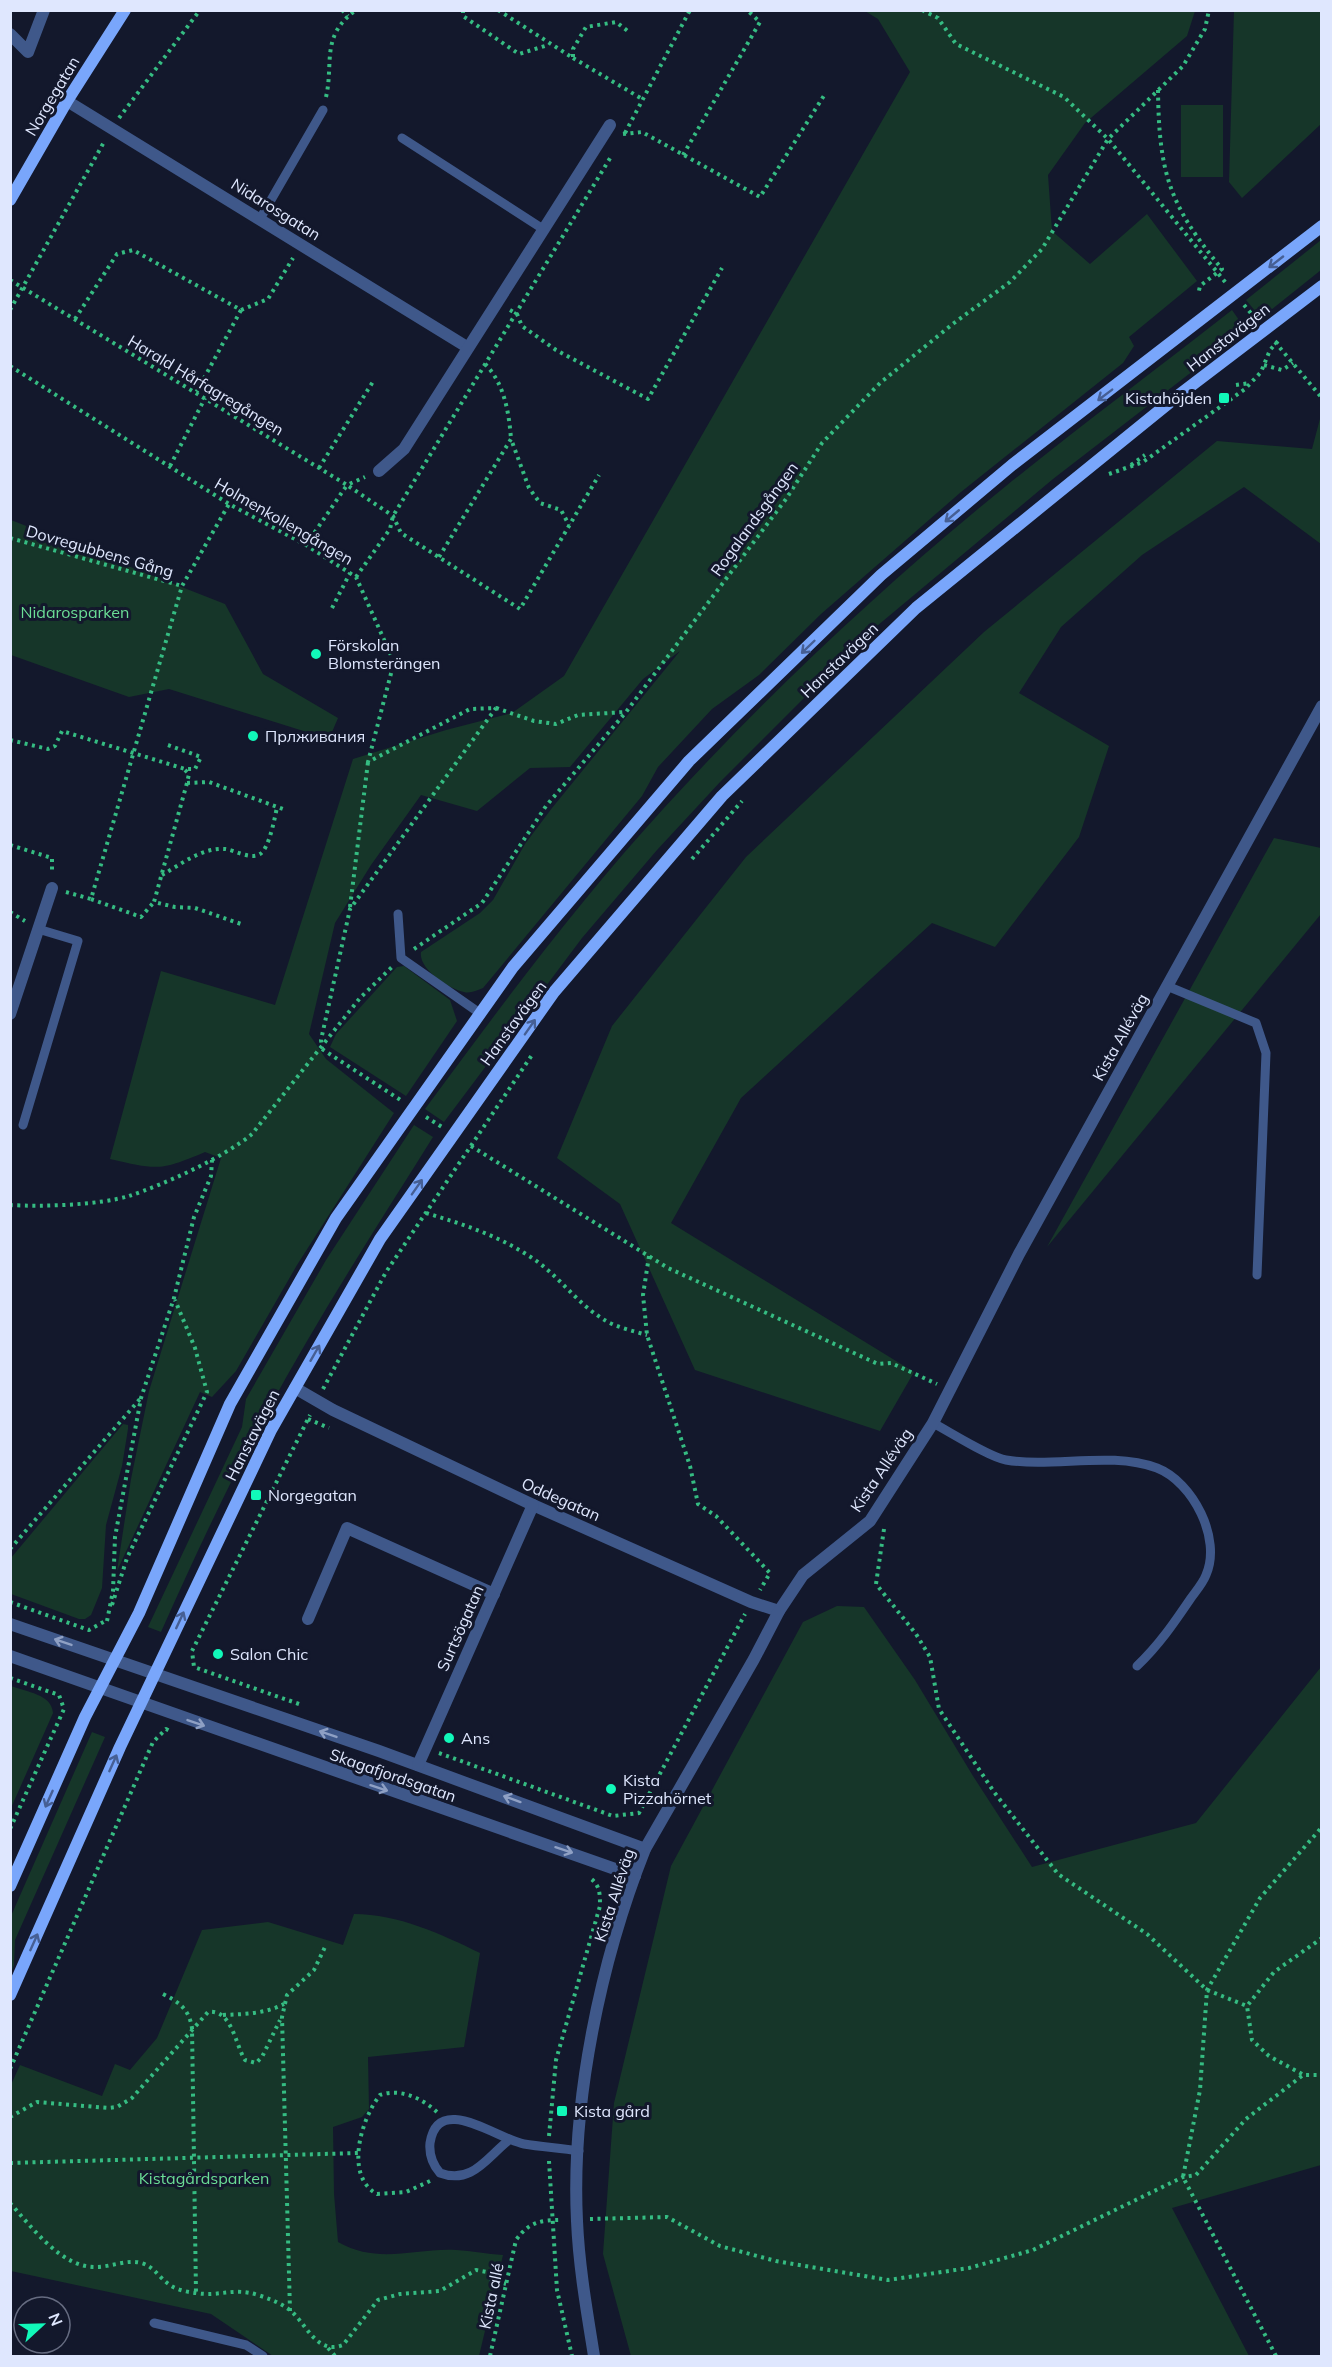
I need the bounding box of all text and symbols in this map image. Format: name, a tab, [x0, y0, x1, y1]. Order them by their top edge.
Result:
street label: Norgegatan	[21, 53, 83, 139]
street label: Nidarosgatan	[228, 174, 324, 244]
one-way arrow	[1268, 256, 1284, 269]
street label: Hanstavägen	[1182, 298, 1274, 376]
street label: Harald Hårfagregången	[124, 331, 288, 439]
one-way arrow	[1097, 388, 1113, 401]
place label: Kistahöjden	[1125, 388, 1212, 408]
marker: Kistahöjden	[1217, 391, 1231, 405]
street label: Rogalandsgången	[706, 458, 802, 580]
street label: Holmenkollengången	[211, 473, 357, 569]
one-way arrow	[945, 509, 960, 523]
street label: Dovregubbens Gång	[24, 520, 176, 582]
park label: Nidarosparken	[21, 602, 129, 622]
street label: Hanstavägen	[796, 618, 882, 702]
place label: Förskolan Blomsterängen	[328, 635, 440, 673]
one-way arrow	[800, 639, 815, 654]
marker: Förskolan Blomsterängen	[309, 647, 323, 661]
place label: Прлживания	[265, 726, 365, 746]
marker: Прлживания	[246, 729, 260, 743]
street label: Hanstavägen	[476, 977, 550, 1069]
street label: Kista Alléväg	[1088, 990, 1152, 1084]
one-way arrow	[523, 1020, 536, 1036]
one-way arrow	[411, 1179, 423, 1195]
one-way arrow	[310, 1344, 321, 1362]
street label: Hanstavägen	[220, 1386, 284, 1484]
street label: Kista Alléväg	[846, 1424, 916, 1516]
street label: Oddegatan	[519, 1473, 603, 1525]
place label: Norgegatan	[268, 1485, 357, 1505]
marker: Norgegatan	[249, 1488, 263, 1502]
street label: Surtsögatan	[432, 1582, 488, 1674]
one-way arrow	[175, 1612, 187, 1630]
one-way arrow	[54, 1635, 72, 1646]
place label: Salon Chic	[230, 1644, 308, 1664]
marker: Salon Chic	[211, 1647, 225, 1661]
one-way arrow	[186, 1719, 204, 1730]
one-way arrow	[319, 1727, 338, 1738]
place label: Ans	[461, 1728, 490, 1748]
marker: Ans	[442, 1731, 456, 1745]
street label: Skagafjordsgatan	[327, 1744, 459, 1806]
one-way arrow	[107, 1755, 119, 1773]
place label: Kista Pizzahörnet	[623, 1770, 712, 1808]
marker: Kista Pizzahörnet	[604, 1782, 618, 1796]
one-way arrow	[370, 1783, 389, 1794]
one-way arrow	[43, 1789, 54, 1807]
one-way arrow	[503, 1793, 522, 1804]
one-way arrow	[554, 1845, 573, 1856]
street label: Kista Alléväg	[590, 1846, 638, 1944]
one-way arrow	[29, 1933, 40, 1952]
place label: Kista gård	[574, 2101, 650, 2121]
marker: Kista gård	[555, 2104, 569, 2118]
park label: Kistagårdsparken	[139, 2168, 269, 2188]
street label: Kista allé	[474, 2261, 508, 2331]
north arrow	[12, 2295, 72, 2355]
text: N	[44, 2310, 67, 2329]

